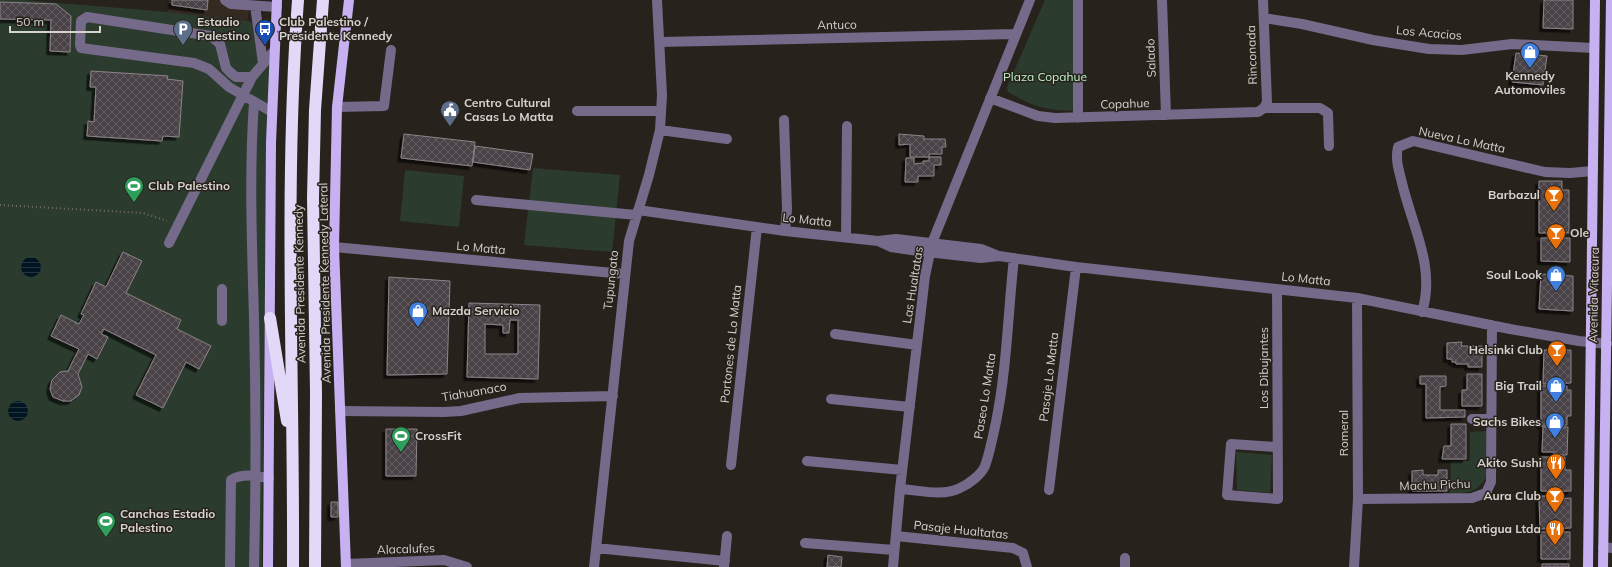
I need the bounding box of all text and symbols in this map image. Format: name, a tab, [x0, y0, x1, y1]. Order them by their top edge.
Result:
scale bar	[10, 8, 100, 34]
text: 50 m	[16, 14, 44, 29]
place label: Estadio Palestino	[197, 14, 250, 43]
place label: Club Palestino / Presidente Kennedy	[279, 14, 393, 43]
street label: Antuco	[817, 17, 857, 32]
parking icon: Estadio Palestino	[172, 18, 194, 46]
bus stop icon: Club Palestino / Presidente Kennedy	[254, 18, 276, 46]
street label: Los Acacios	[1396, 22, 1463, 43]
street label: Rinconada	[1243, 25, 1260, 85]
street label: Salado	[1142, 38, 1159, 78]
shop icon: Kennedy Automoviles	[1519, 41, 1541, 69]
place label: Kennedy Automoviles	[1495, 68, 1565, 97]
park label: Plaza Copahue	[1003, 69, 1087, 84]
place label: Centro Cultural Casas Lo Matta	[464, 95, 553, 124]
street label: Copahue	[1100, 95, 1150, 112]
public building icon: Centro Cultural Casas Lo Matta	[439, 99, 461, 127]
street label: Nueva Lo Matta	[1417, 123, 1507, 156]
sports icon: Club Palestino	[123, 175, 145, 203]
place label: Club Palestino	[148, 178, 230, 193]
street label: Avenida Presidente Kennedy Lateral	[315, 183, 334, 383]
bar icon: Barbazul	[1543, 184, 1565, 212]
place label: Barbazul	[1488, 187, 1540, 202]
street label: Avenida Presidente Kennedy	[291, 204, 308, 364]
street label: Lo Matta	[782, 209, 832, 230]
bar icon: Ole	[1545, 222, 1567, 250]
place label: Ole	[1570, 225, 1590, 240]
street label: Lo Matta	[456, 238, 506, 257]
street label: Las Hualtatas	[899, 245, 926, 324]
street label: Avenida Vitacura	[1585, 247, 1602, 343]
street label: Tupungato	[600, 249, 621, 311]
shop icon: Soul Look	[1545, 264, 1567, 292]
place label: Soul Look	[1486, 267, 1542, 282]
street label: Lo Matta	[1281, 268, 1331, 289]
street label: Portones de Lo Matta	[717, 284, 744, 404]
shop icon: Mazda Servicio	[407, 300, 429, 328]
place label: Mazda Servicio	[432, 303, 520, 318]
street label: Los Dibujantes	[1256, 327, 1271, 409]
street label: Pasaje Lo Matta	[1036, 331, 1061, 422]
bar icon: Helsinki Club	[1546, 339, 1568, 367]
place label: Helsinki Club	[1469, 342, 1543, 357]
street label: Paseo Lo Matta	[970, 352, 999, 440]
shop icon: Big Trail	[1545, 375, 1567, 403]
street label: Tiahuanaco	[440, 378, 508, 405]
place label: Big Trail	[1495, 378, 1542, 393]
street label: Romeral	[1336, 410, 1351, 456]
shop icon: Sachs Bikes	[1544, 411, 1566, 439]
place label: Sachs Bikes	[1473, 414, 1541, 429]
sports icon: CrossFit	[390, 425, 412, 453]
place label: CrossFit	[415, 428, 462, 443]
restaurant icon: Akito Sushi	[1545, 452, 1567, 480]
place label: Akito Sushi	[1477, 455, 1542, 470]
street label: Machu Pichu	[1399, 476, 1471, 493]
bar icon: Aura Club	[1544, 485, 1566, 513]
place label: Aura Club	[1484, 488, 1541, 503]
place label: Canchas Estadio Palestino	[120, 506, 215, 535]
sports icon: Canchas Estadio Palestino	[95, 510, 117, 538]
street label: Pasaje Hualtatas	[913, 517, 1009, 542]
restaurant icon: Antigua Ltda	[1544, 518, 1566, 546]
place label: Antigua Ltda	[1466, 521, 1541, 536]
street label: Alacalufes	[377, 540, 435, 557]

